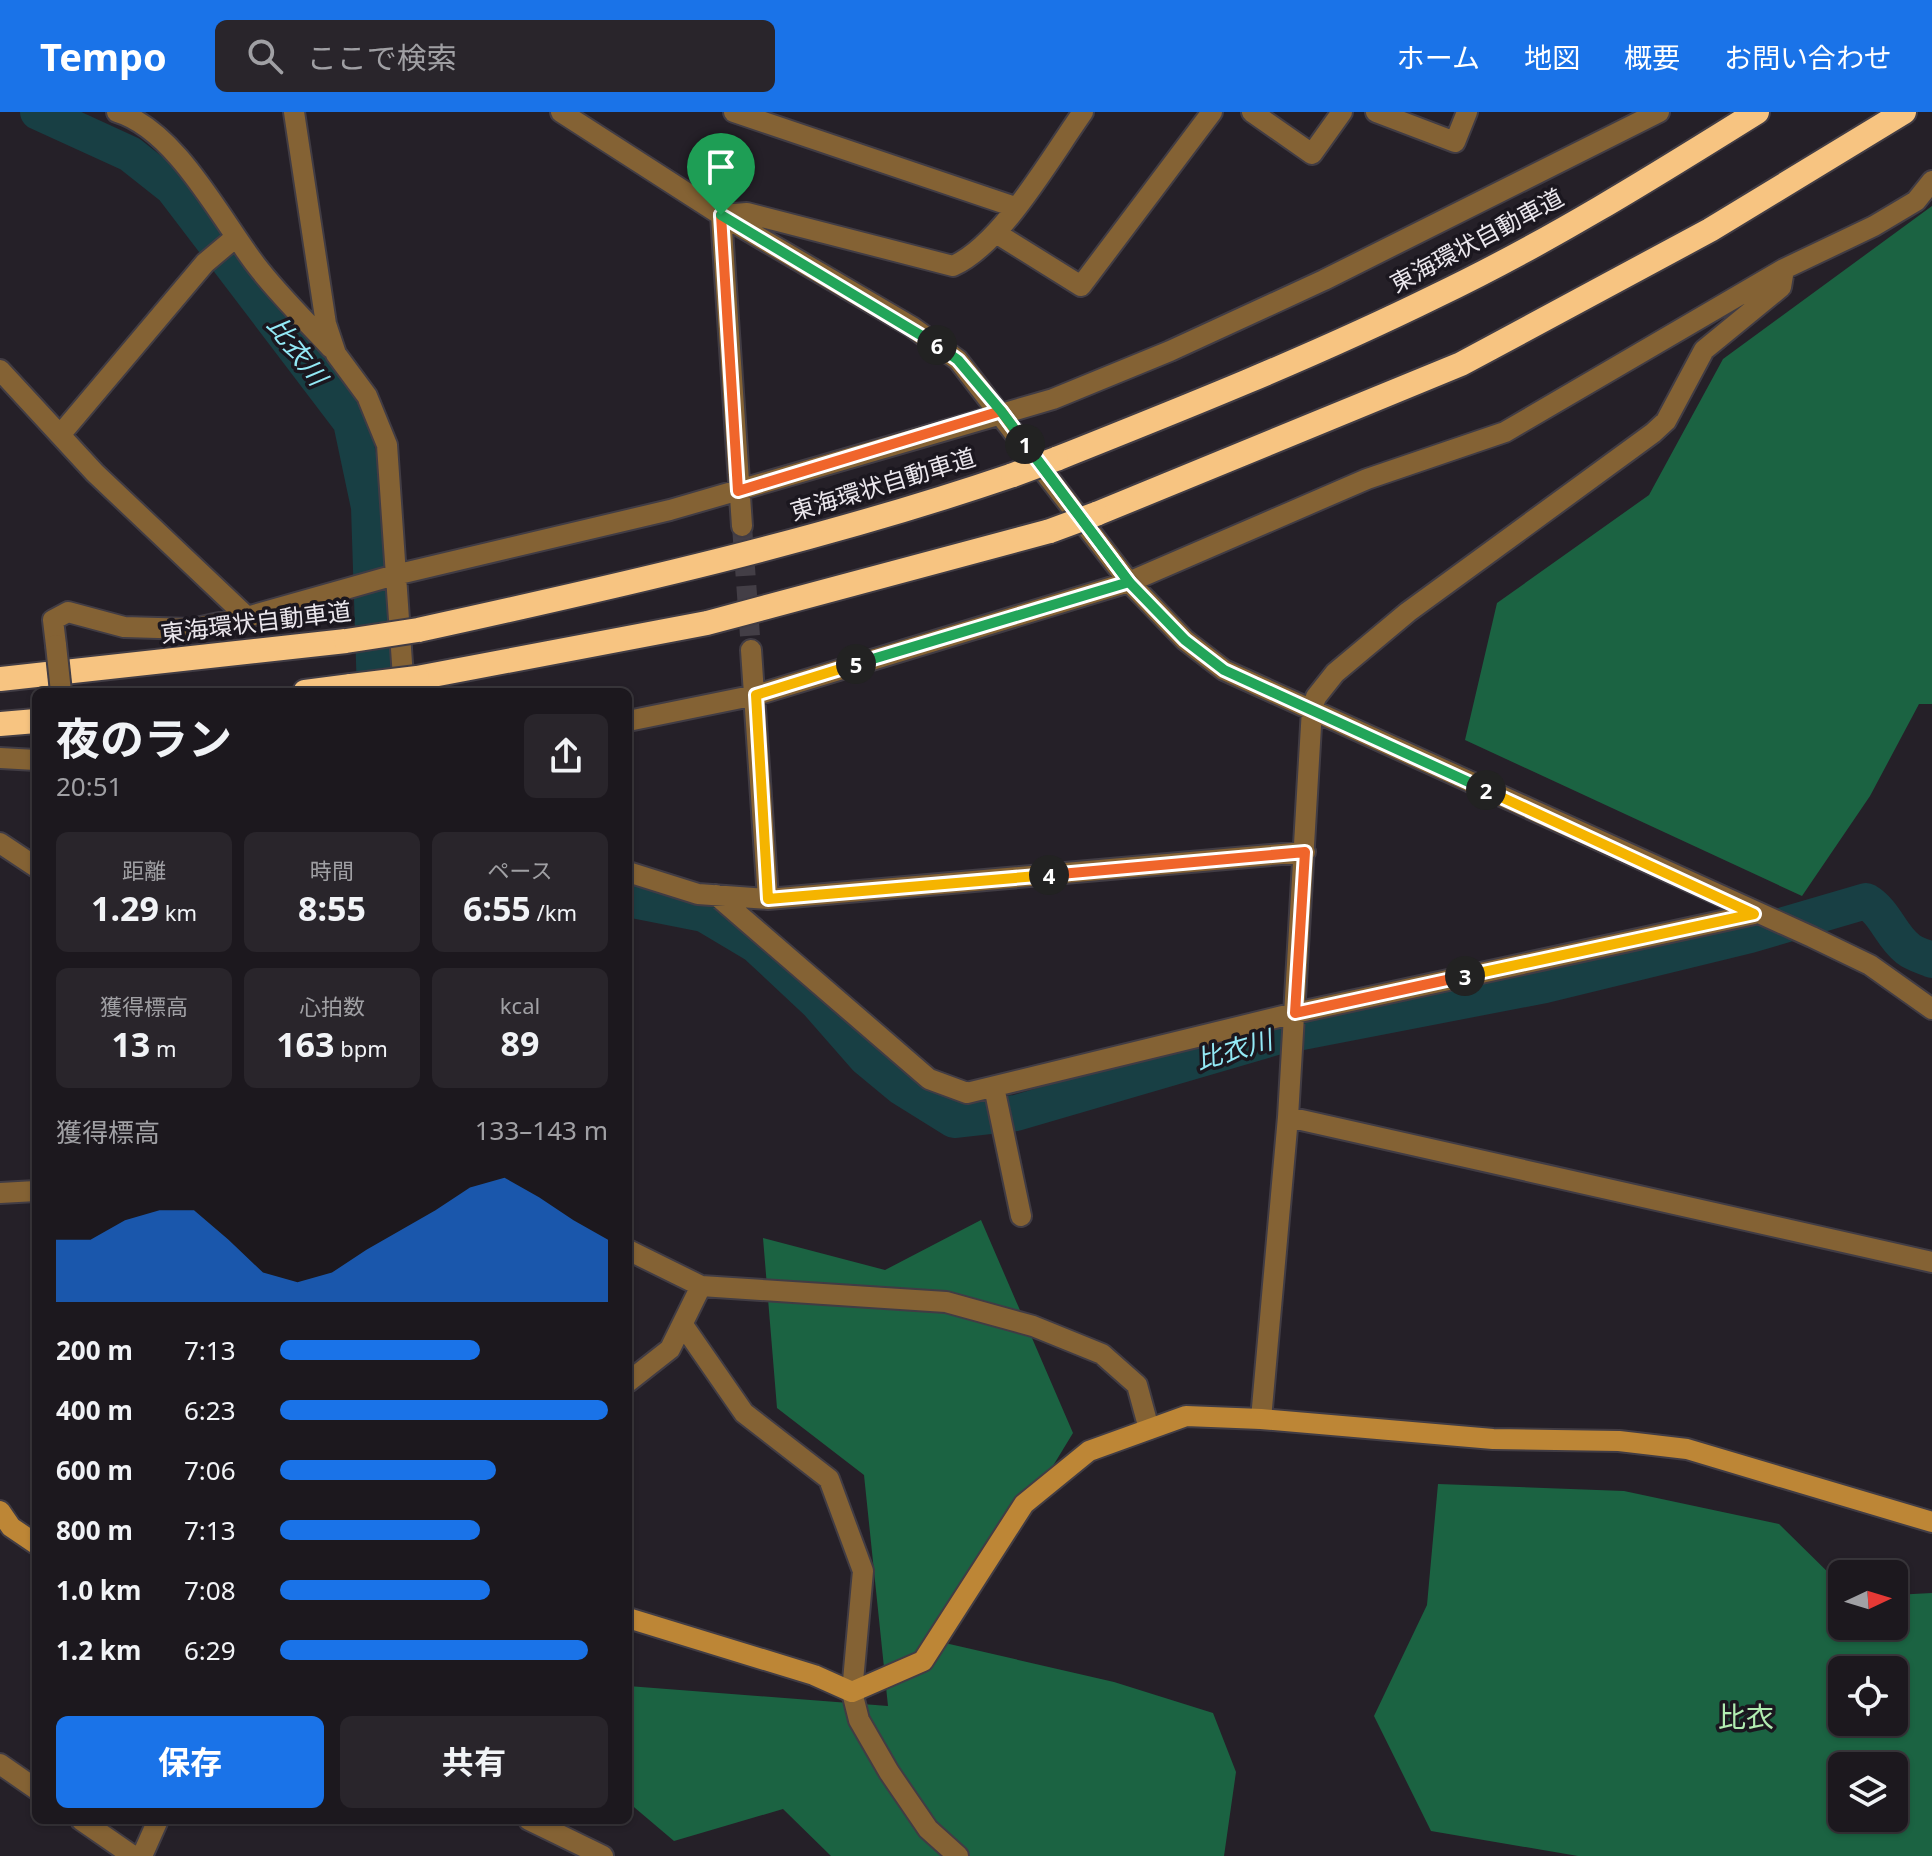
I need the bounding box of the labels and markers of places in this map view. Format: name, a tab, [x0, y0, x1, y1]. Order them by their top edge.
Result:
pin	[687, 133, 755, 215]
pin: 6	[917, 325, 957, 365]
pin: 1	[1005, 424, 1045, 464]
pin: 5	[836, 644, 876, 684]
pin: 2	[1466, 770, 1506, 810]
pin: 4	[1029, 855, 1069, 895]
pin: 3	[1445, 956, 1485, 996]

